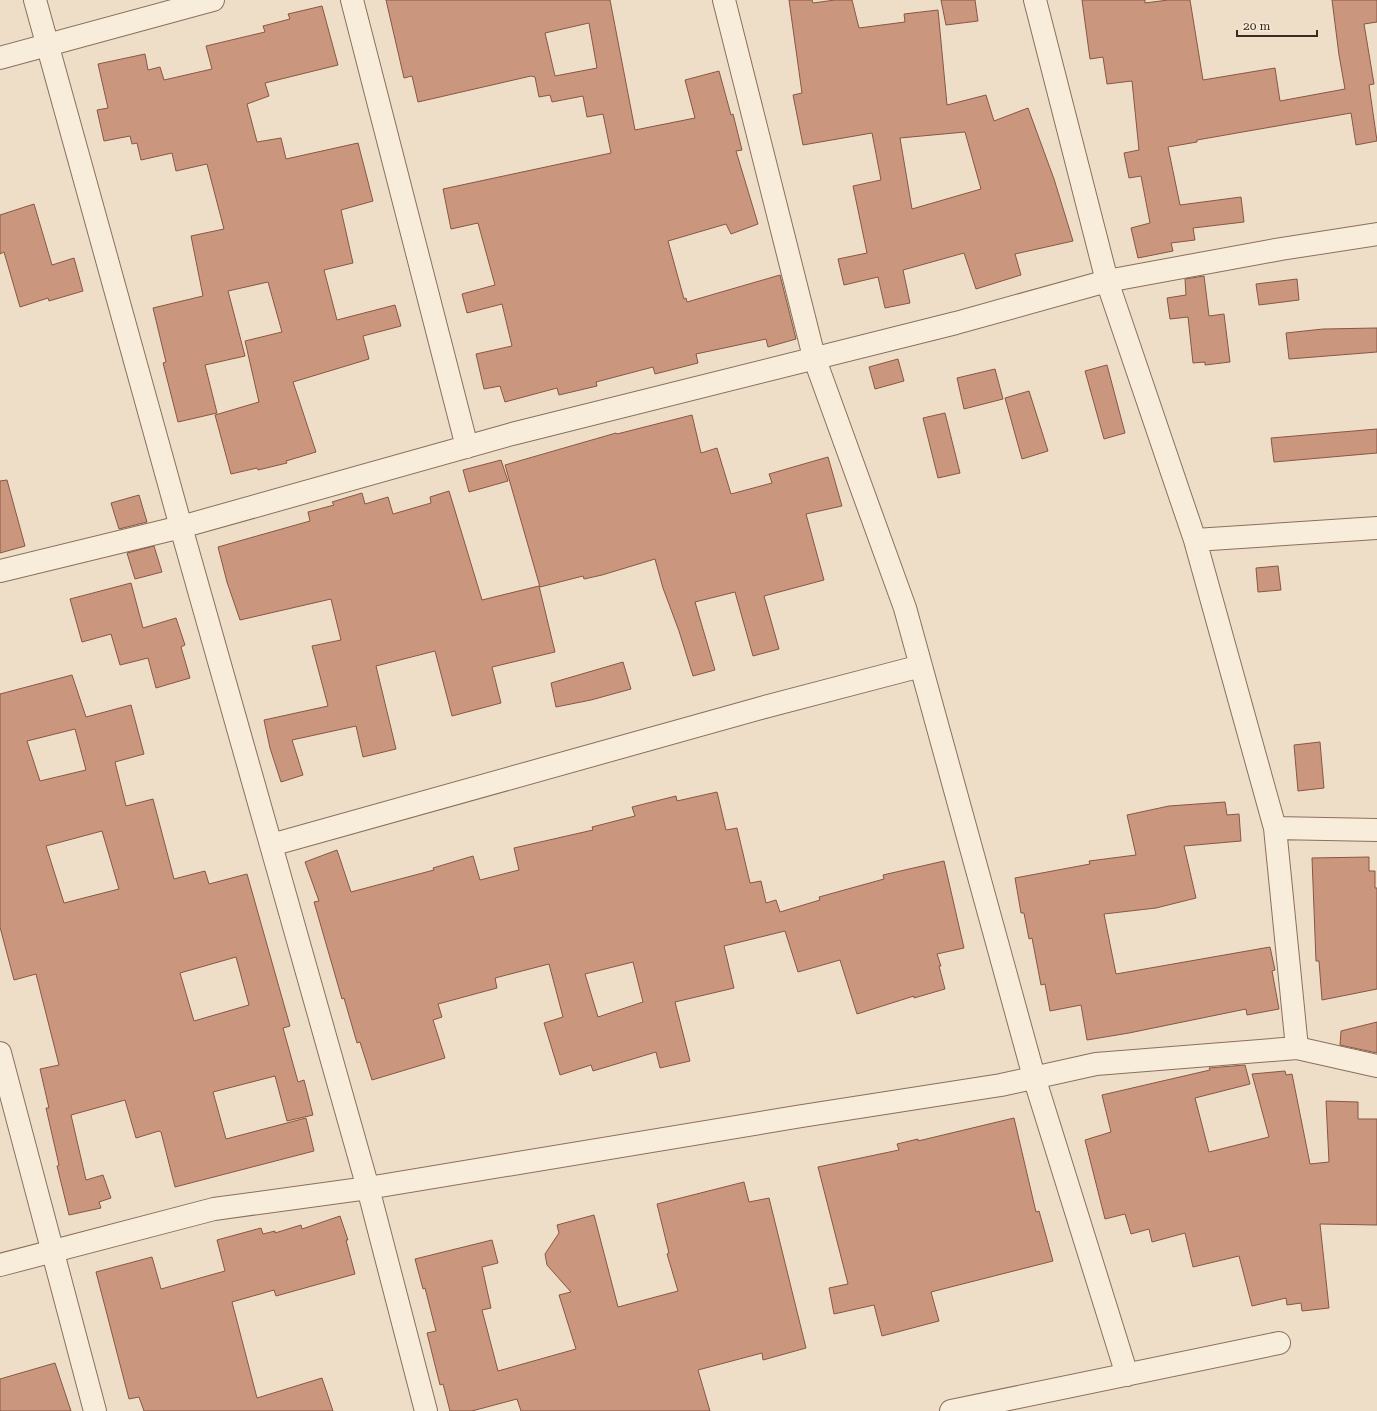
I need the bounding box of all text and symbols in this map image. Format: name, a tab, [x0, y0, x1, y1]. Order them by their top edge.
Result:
scale bar	[1237, 12, 1317, 38]
text: 20 m	[1243, 19, 1270, 33]

